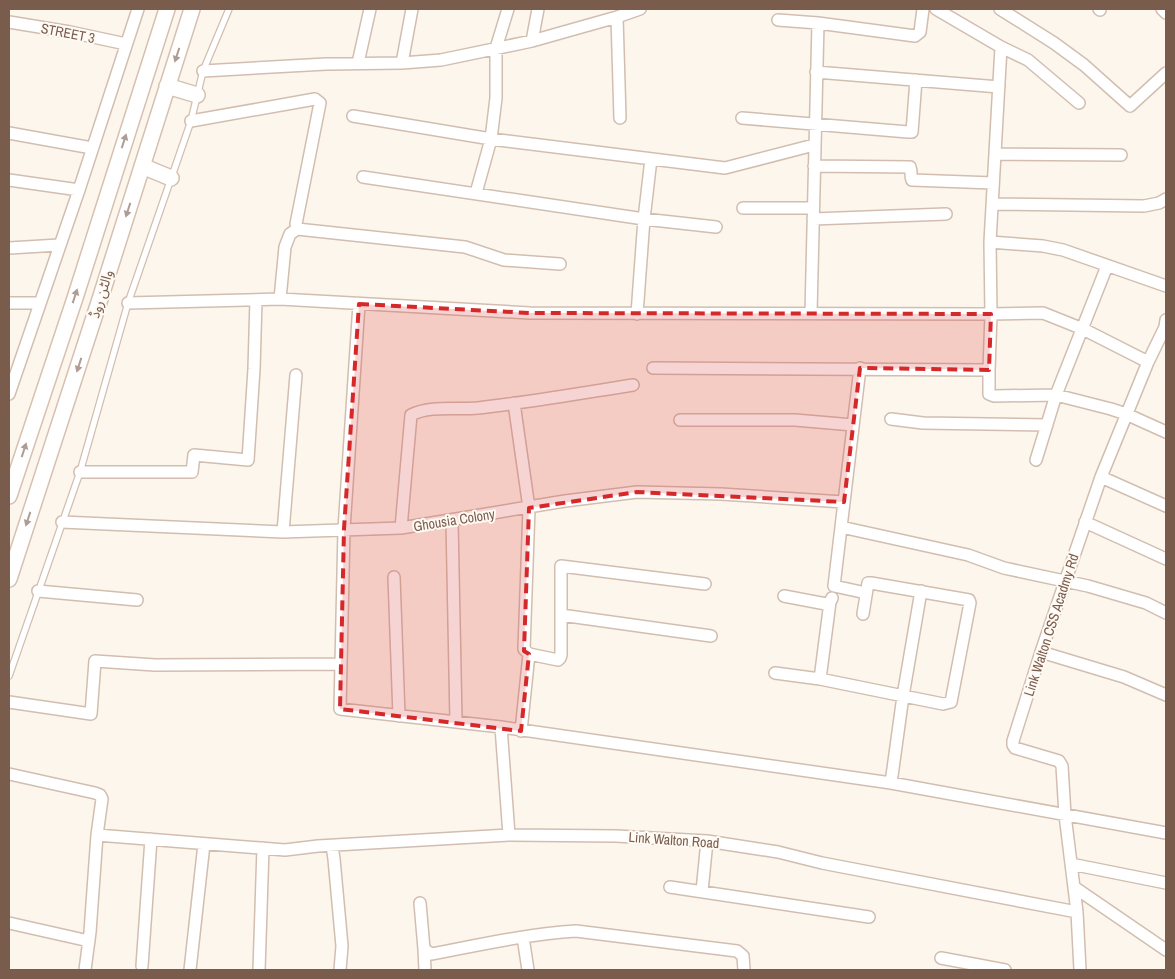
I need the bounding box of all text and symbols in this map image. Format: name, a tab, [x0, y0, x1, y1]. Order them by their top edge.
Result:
street label: STREET 3	[39, 19, 97, 47]
one-way arrow	[173, 48, 181, 63]
one-way arrow	[121, 133, 129, 148]
one-way arrow	[123, 203, 131, 218]
street label: والٹن روڈ	[85, 267, 117, 321]
one-way arrow	[72, 288, 79, 303]
one-way arrow	[74, 358, 82, 373]
one-way arrow	[20, 442, 28, 457]
street label: Ghousia Colony	[412, 505, 496, 535]
one-way arrow	[24, 512, 31, 527]
street label: Link Walton CSS Acadmy Rd	[1019, 551, 1083, 699]
street label: Link Walton Road	[628, 828, 720, 852]

